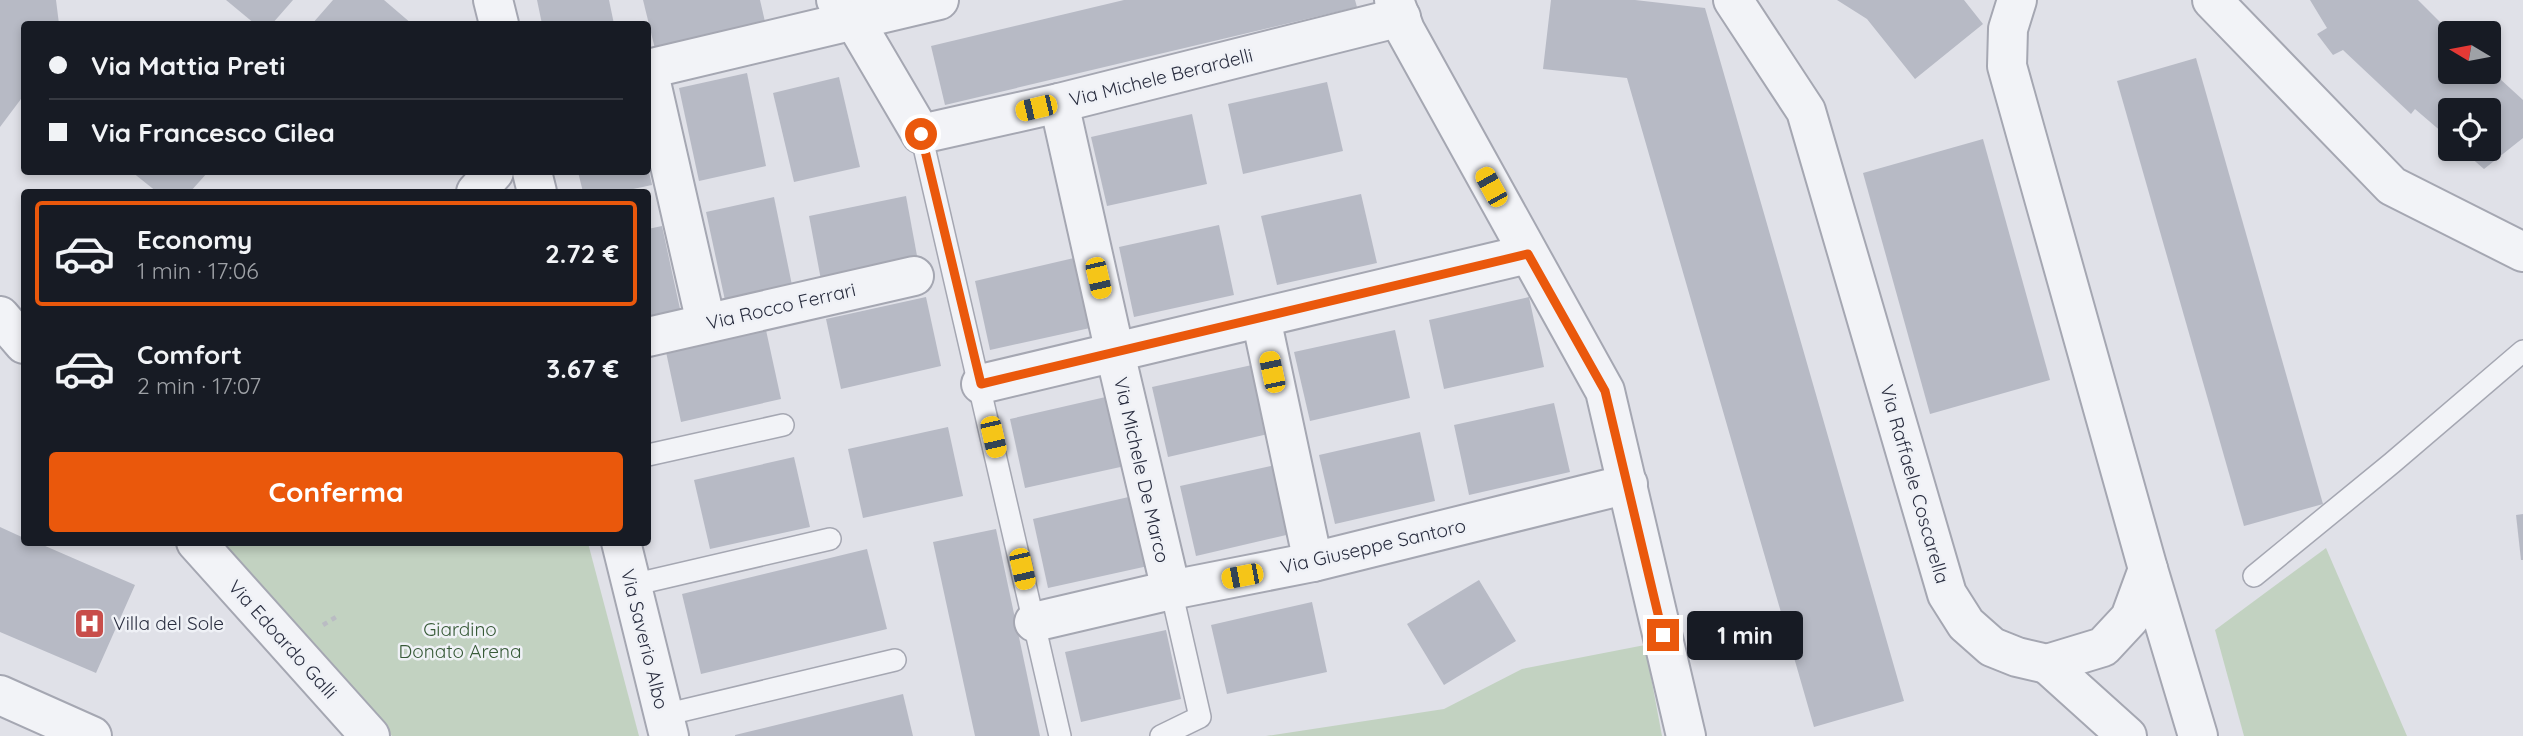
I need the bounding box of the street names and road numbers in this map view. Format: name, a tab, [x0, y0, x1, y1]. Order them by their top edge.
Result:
street label: Via Michele Berardelli	[1067, 43, 1255, 111]
street label: Via Rocco Ferrari	[704, 277, 858, 335]
street label: Via Michele De Marco	[1109, 375, 1175, 565]
street label: Via Raffaele Coscarella	[1875, 382, 1955, 586]
street label: Via Giuseppe Santoro	[1278, 513, 1468, 579]
street label: Via Saverio Albo	[616, 566, 674, 712]
street label: Via Edoardo Galli	[223, 575, 343, 703]

